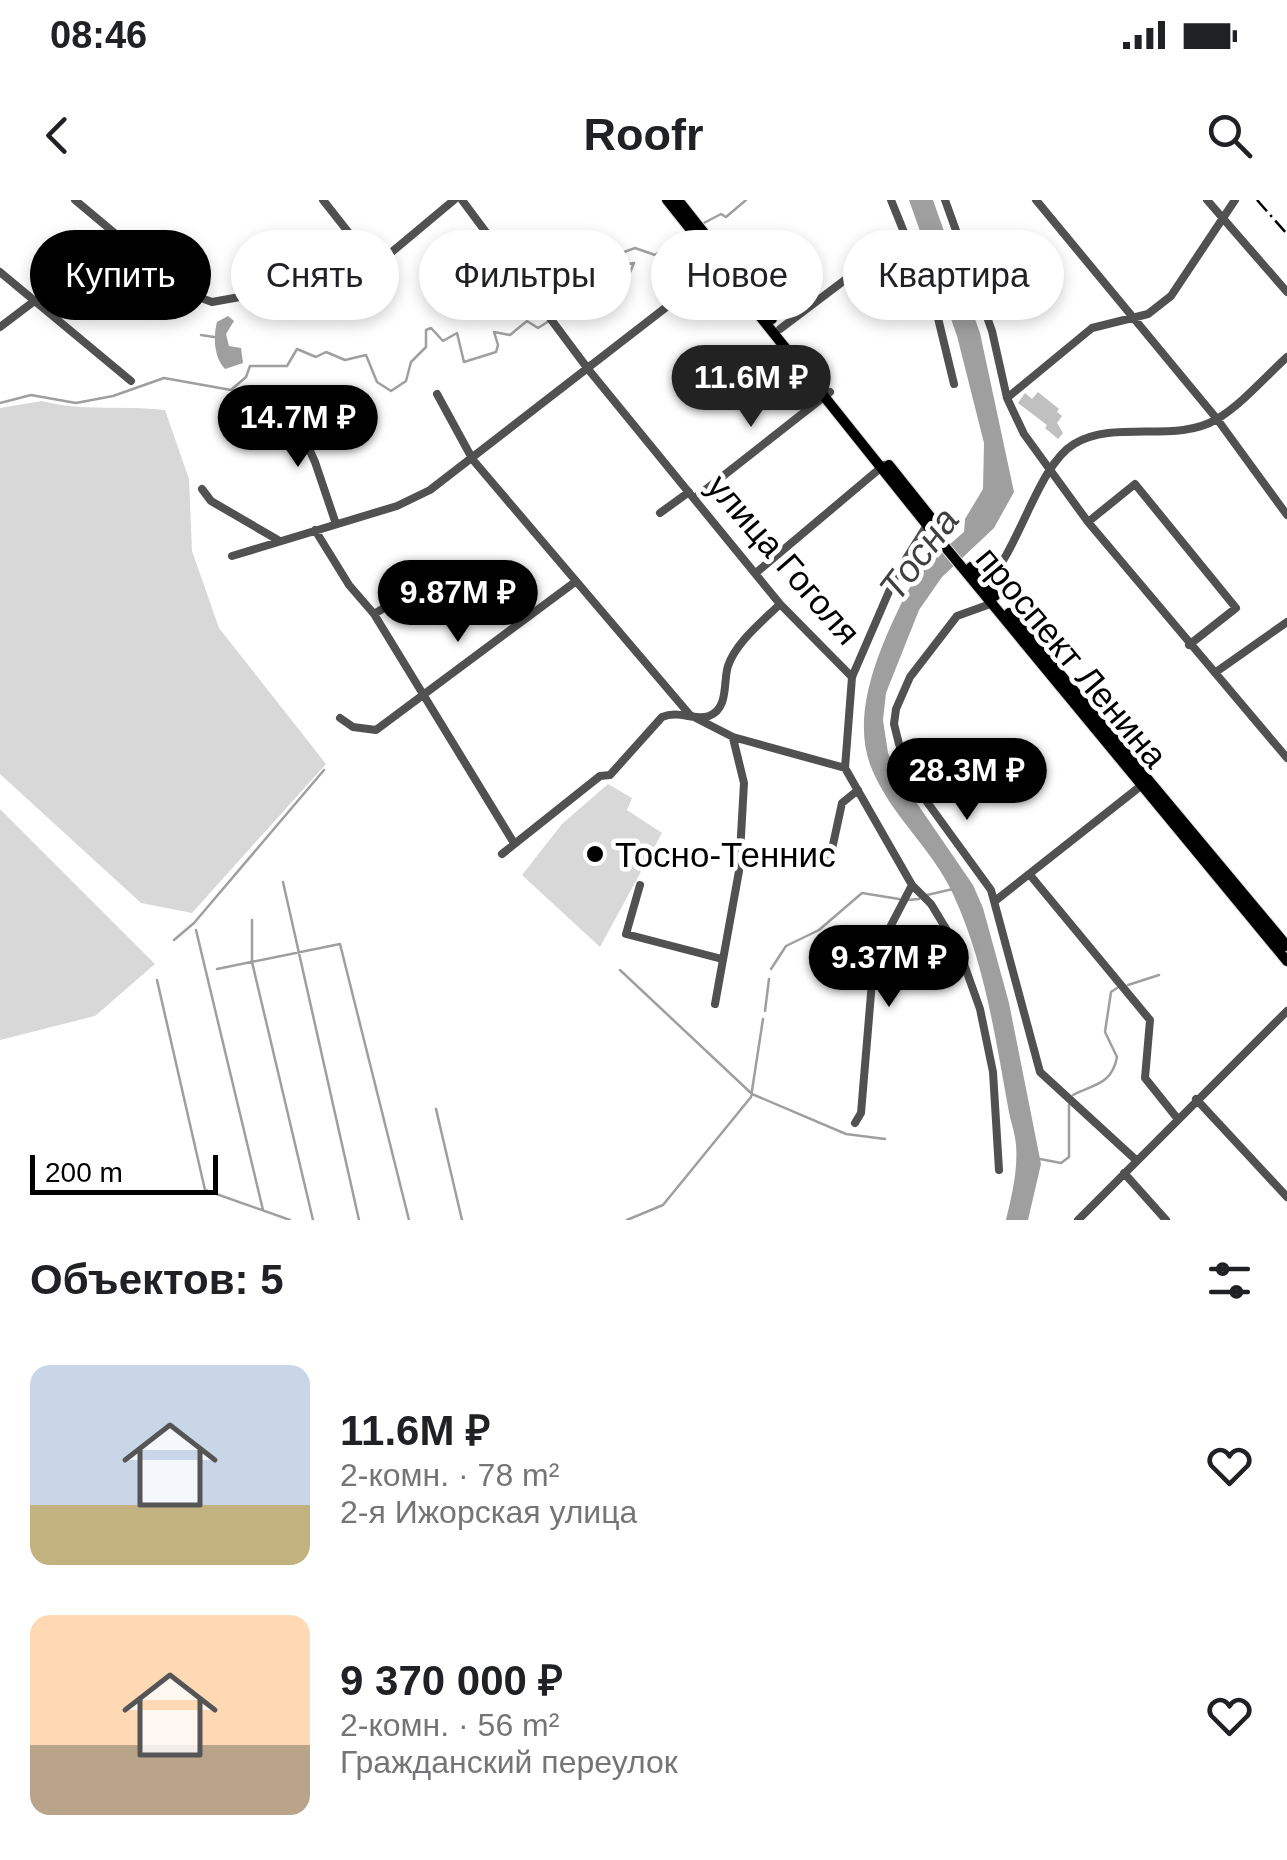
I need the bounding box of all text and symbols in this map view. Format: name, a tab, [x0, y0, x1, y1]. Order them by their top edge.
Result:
text: 08:46	[50, 14, 147, 56]
icon: back	[30, 108, 85, 163]
icon: search	[1202, 108, 1257, 163]
text: Roofr	[584, 109, 703, 160]
chip: Купить	[30, 230, 211, 320]
chip: Снять	[231, 230, 399, 320]
chip: Фильтры	[419, 230, 631, 320]
chip: Новое	[651, 230, 823, 320]
chip: Квартира	[843, 230, 1064, 320]
pin: 11.6M ₽	[659, 345, 843, 430]
text: 11.6M ₽	[694, 359, 808, 395]
pin: 14.7M ₽	[206, 385, 390, 470]
text: 14.7M ₽	[240, 399, 356, 435]
street label: улица Гоголя	[700, 466, 868, 652]
water label: Тосна	[871, 500, 967, 608]
street label: проспект Ленина	[969, 539, 1176, 775]
pin: 9.87M ₽	[366, 560, 550, 645]
text: 9.87M ₽	[400, 574, 516, 610]
pin: 28.3M ₽	[875, 738, 1059, 823]
text: 28.3M ₽	[909, 752, 1025, 788]
place label: Тосно-Теннис	[615, 835, 836, 874]
marker: Тосно-Теннис	[584, 843, 606, 865]
pin: 9.37M ₽	[797, 925, 981, 1010]
text: 9.37M ₽	[831, 939, 947, 975]
scale bar	[30, 1150, 218, 1194]
text: 200 m	[45, 1157, 123, 1188]
icon: filters	[1202, 1253, 1257, 1308]
text: Объектов: 5	[30, 1256, 284, 1303]
icon: home	[110, 1405, 230, 1525]
text: 11.6M ₽	[340, 1407, 491, 1454]
icon: heart	[1202, 1438, 1257, 1493]
text: 2-комн. · 78 m²	[340, 1457, 559, 1493]
text: 2-я Ижорская улица	[340, 1494, 637, 1530]
icon: home	[110, 1655, 230, 1775]
text: 9 370 000 ₽	[340, 1657, 563, 1704]
icon: heart	[1202, 1688, 1257, 1743]
text: 2-комн. · 56 m²	[340, 1707, 559, 1743]
text: Гражданский переулок	[340, 1744, 678, 1780]

